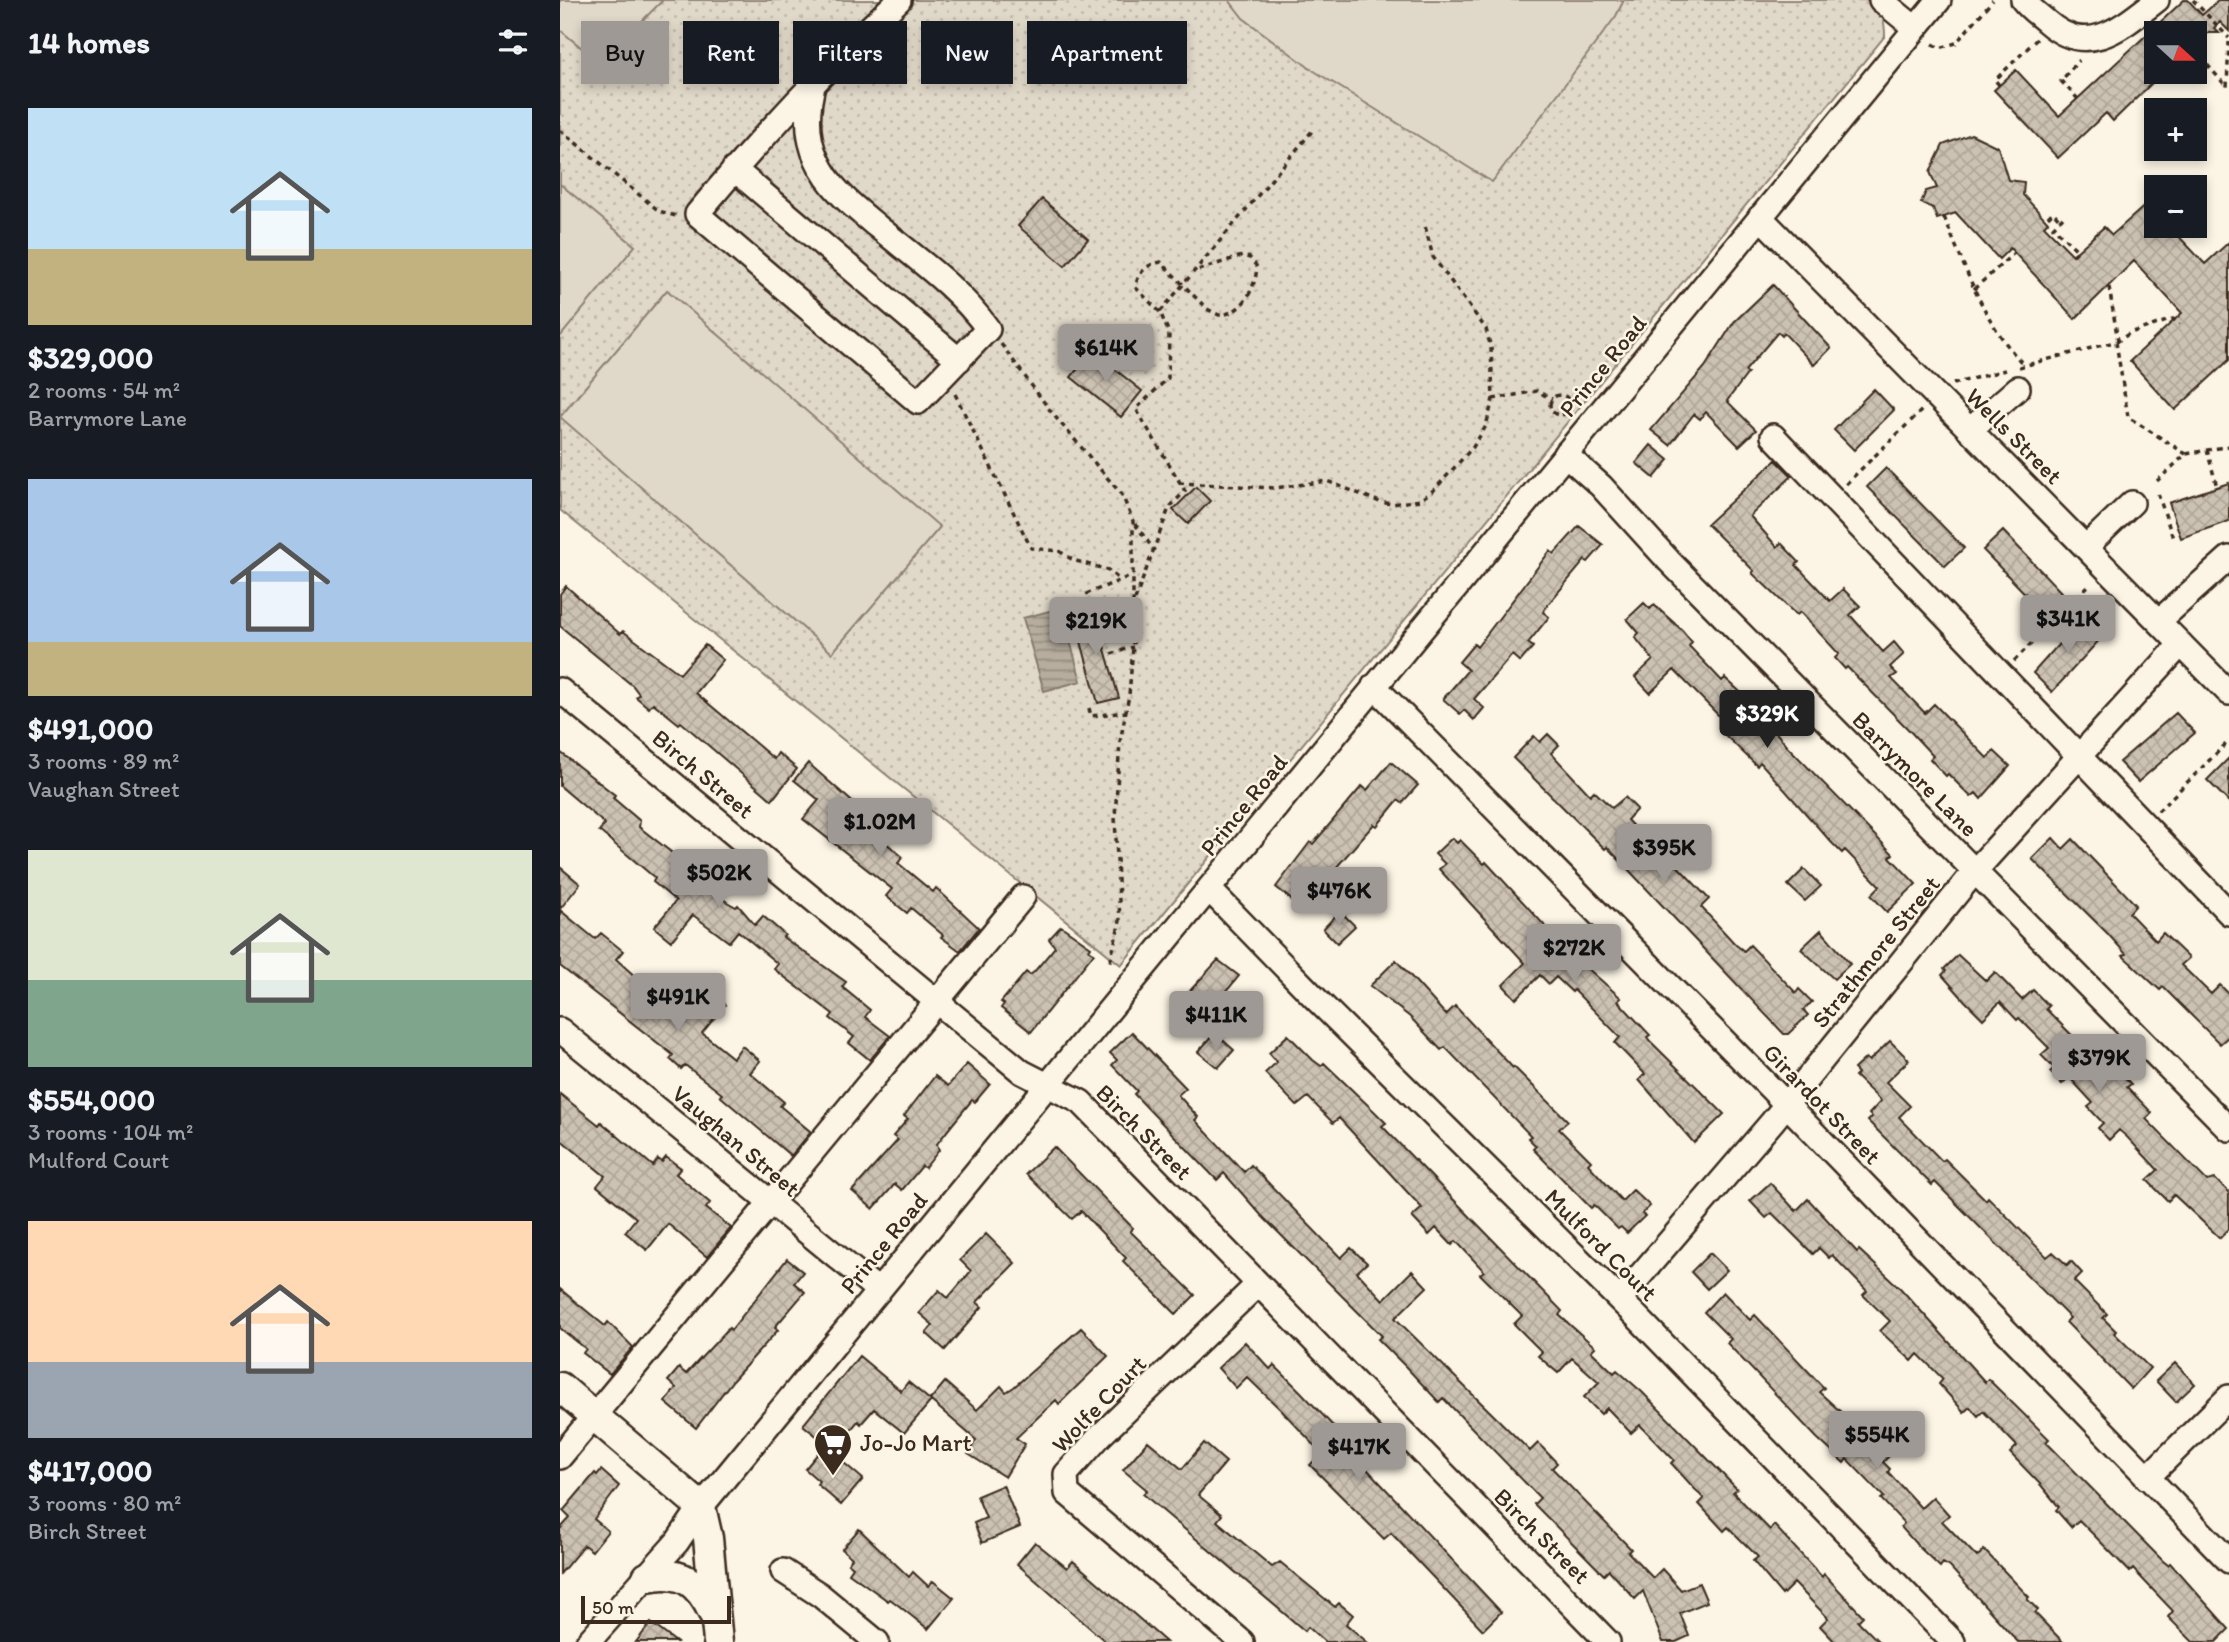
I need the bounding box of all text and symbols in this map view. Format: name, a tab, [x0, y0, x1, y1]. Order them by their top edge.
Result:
chip: Buy	[581, 21, 669, 84]
chip: Rent	[683, 21, 779, 84]
chip: Filters	[793, 21, 907, 84]
chip: New	[921, 21, 1013, 84]
chip: Apartment	[1027, 21, 1187, 84]
north arrow	[2144, 21, 2207, 84]
map controls	[2144, 21, 2207, 238]
icon: filters	[494, 23, 532, 61]
text: 14 homes	[28, 24, 150, 61]
button: +	[2144, 98, 2207, 161]
icon: home	[217, 153, 343, 279]
button: −	[2144, 175, 2207, 238]
street label: Prince Road	[1553, 309, 1652, 422]
pin: $614K	[1057, 324, 1155, 384]
text: $614K	[1074, 333, 1138, 361]
text: $329,000	[28, 339, 154, 376]
text: 2 rooms · 54 m²	[28, 376, 180, 404]
street label: Wells Street	[1960, 381, 2069, 490]
text: Barrymore Lane	[28, 404, 187, 432]
icon: home	[217, 524, 343, 650]
pin: $341K	[2019, 596, 2117, 655]
pin: $219K	[1047, 598, 1145, 657]
text: $341K	[2036, 604, 2100, 632]
text: $219K	[1065, 606, 1127, 634]
pin: $329K	[1718, 690, 1816, 750]
text: $329K	[1735, 699, 1799, 727]
street label: Barrymore Lane	[1846, 705, 1984, 843]
text: $491,000	[28, 710, 153, 747]
street label: Birch Street	[647, 723, 760, 824]
text: 3 rooms · 89 m²	[28, 747, 179, 775]
street label: Prince Road	[1194, 748, 1293, 861]
text: Vaughan Street	[28, 775, 180, 803]
pin: $1.02M	[823, 798, 937, 858]
text: $1.02M	[844, 807, 916, 835]
pin: $395K	[1615, 824, 1713, 884]
text: $395K	[1633, 833, 1696, 861]
pin: $502K	[670, 850, 768, 909]
text: $502K	[687, 858, 751, 886]
pin: $476K	[1290, 867, 1388, 927]
street label: Strathmore Street	[1805, 870, 1946, 1034]
text: $476K	[1307, 876, 1371, 904]
icon: home	[217, 895, 343, 1021]
pin: $272K	[1525, 925, 1623, 984]
text: $272K	[1543, 933, 1605, 961]
pin: $491K	[629, 974, 727, 1033]
text: $491K	[647, 982, 709, 1010]
pin: $411K	[1167, 992, 1265, 1051]
text: $411K	[1185, 1000, 1247, 1028]
pin: $379K	[2050, 1034, 2148, 1094]
street label: Girardot Street	[1758, 1037, 1887, 1170]
text: $379K	[2068, 1043, 2130, 1071]
street label: Birch Street	[1090, 1078, 1198, 1186]
street label: Vaughan Street	[666, 1079, 806, 1203]
text: $554,000	[28, 1081, 155, 1118]
text: 3 rooms · 104 m²	[28, 1118, 193, 1146]
text: Mulford Court	[28, 1146, 169, 1174]
street label: Mulford Court	[1539, 1182, 1664, 1307]
street label: Prince Road	[834, 1186, 933, 1299]
icon: home	[217, 1266, 343, 1392]
street label: Wolfe Court	[1045, 1349, 1152, 1458]
pin: $554K	[1828, 1412, 1926, 1471]
text: $554K	[1845, 1420, 1909, 1448]
supermarket icon: Jo-Jo Mart	[812, 1422, 854, 1477]
pin: $417K	[1310, 1424, 1408, 1483]
place label: Jo-Jo Mart	[860, 1428, 972, 1457]
text: $417K	[1328, 1432, 1390, 1460]
text: $417,000	[28, 1452, 153, 1489]
street label: Birch Street	[1488, 1482, 1596, 1590]
text: 3 rooms · 80 m²	[28, 1489, 182, 1517]
text: Birch Street	[28, 1517, 147, 1545]
scale bar	[581, 1593, 732, 1625]
text: 50 m	[592, 1596, 634, 1619]

